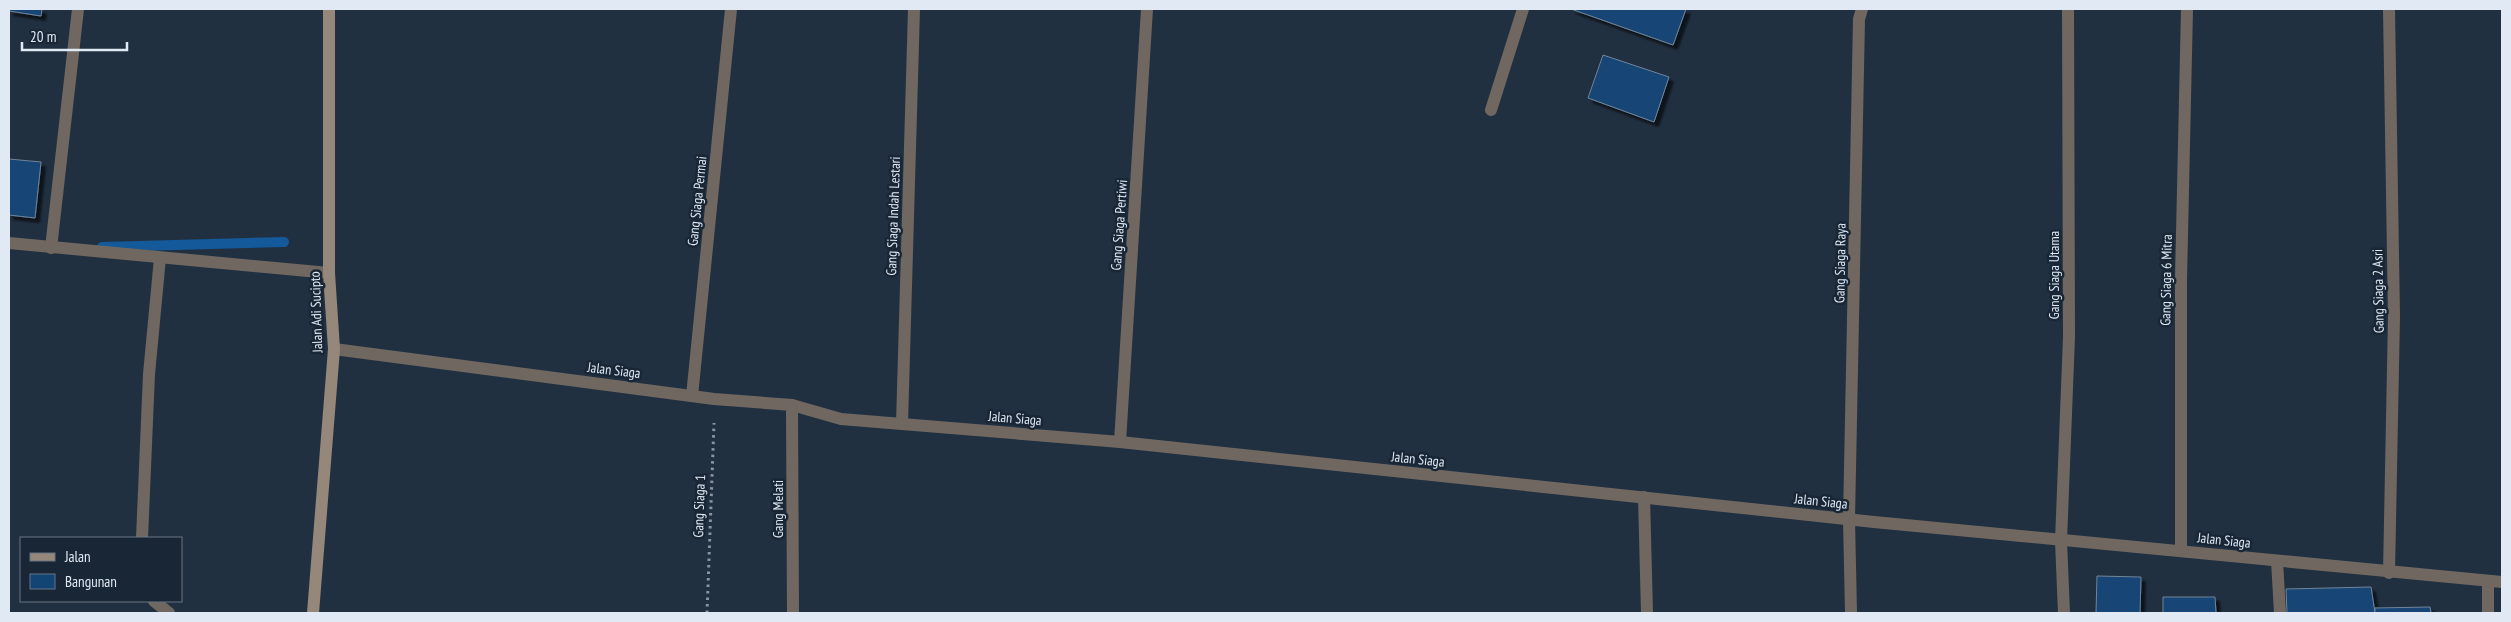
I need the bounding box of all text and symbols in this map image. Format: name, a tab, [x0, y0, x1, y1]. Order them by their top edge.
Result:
scale bar	[22, 20, 128, 52]
text: 20 m	[30, 27, 56, 46]
street label: Gang Siaga Permai	[683, 155, 711, 247]
street label: Gang Siaga Indah Lestari	[882, 156, 904, 276]
street label: Gang Siaga Pertiwi	[1107, 179, 1131, 271]
street label: Gang Siaga Raya	[1830, 223, 1850, 303]
street label: Gang Siaga Utama	[2045, 231, 2063, 319]
street label: Gang Siaga 6 Mitra	[2156, 234, 2176, 326]
street label: Gang Siaga 2 Asri	[2368, 249, 2388, 333]
street label: Jalan Adi Sucipto	[306, 271, 326, 354]
street label: Jalan Siaga	[585, 358, 642, 382]
street label: Jalan Siaga	[987, 407, 1042, 429]
street label: Jalan Siaga	[1390, 447, 1445, 471]
street label: Gang Siaga 1	[689, 474, 709, 538]
street label: Gang Melati	[769, 480, 787, 538]
street label: Jalan Siaga	[1793, 489, 1848, 513]
street label: Jalan Siaga	[2196, 528, 2251, 552]
legend	[20, 537, 182, 602]
text: Jalan	[64, 547, 91, 566]
text: Bangunan	[65, 572, 117, 591]

